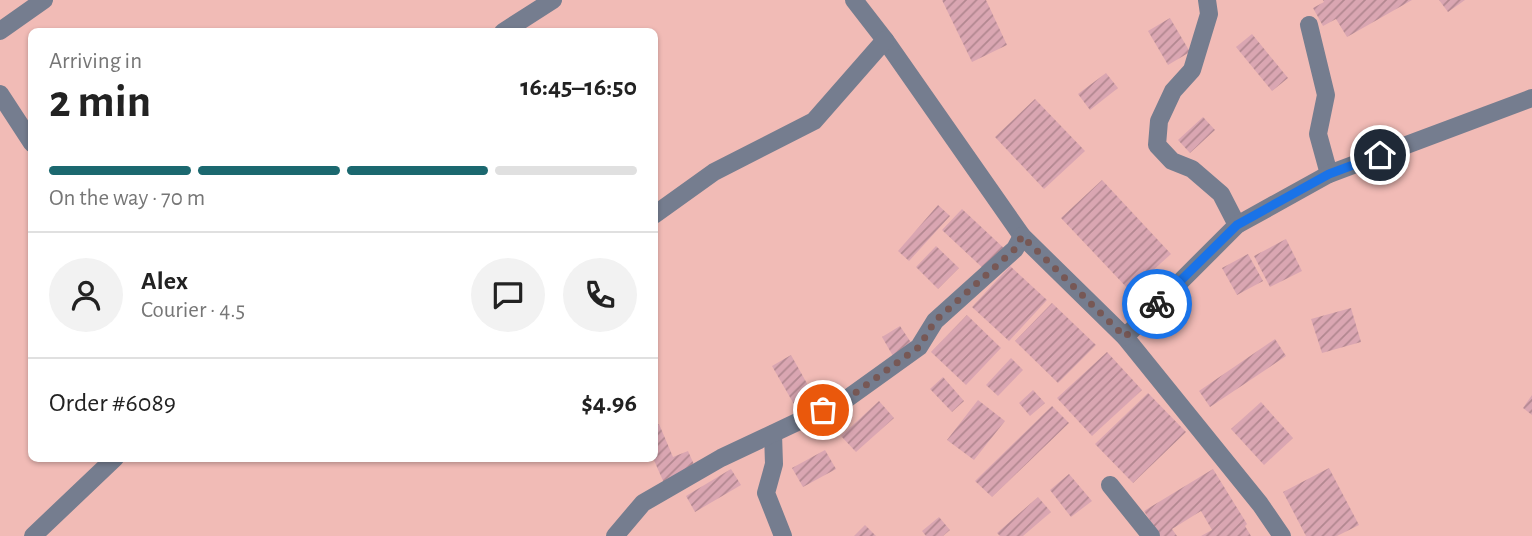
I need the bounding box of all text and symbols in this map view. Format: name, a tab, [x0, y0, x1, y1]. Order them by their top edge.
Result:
text: Arriving in	[49, 50, 142, 73]
text: 16:45–16:50	[520, 74, 637, 100]
text: 2 min	[49, 79, 151, 125]
pin	[1350, 125, 1410, 185]
icon: home	[1361, 136, 1399, 174]
text: On the way · 70 m	[49, 187, 205, 210]
button: person	[49, 258, 123, 332]
button: chat	[471, 258, 545, 332]
button: phone	[563, 258, 637, 332]
text: Alex	[141, 268, 188, 294]
courier	[1122, 269, 1192, 339]
icon: bike	[1138, 285, 1176, 323]
text: Courier · 4.5	[141, 299, 245, 322]
pin	[793, 380, 853, 440]
text: Order #6089	[49, 390, 176, 416]
text: $4.96	[581, 390, 637, 416]
icon: bag	[804, 391, 842, 429]

